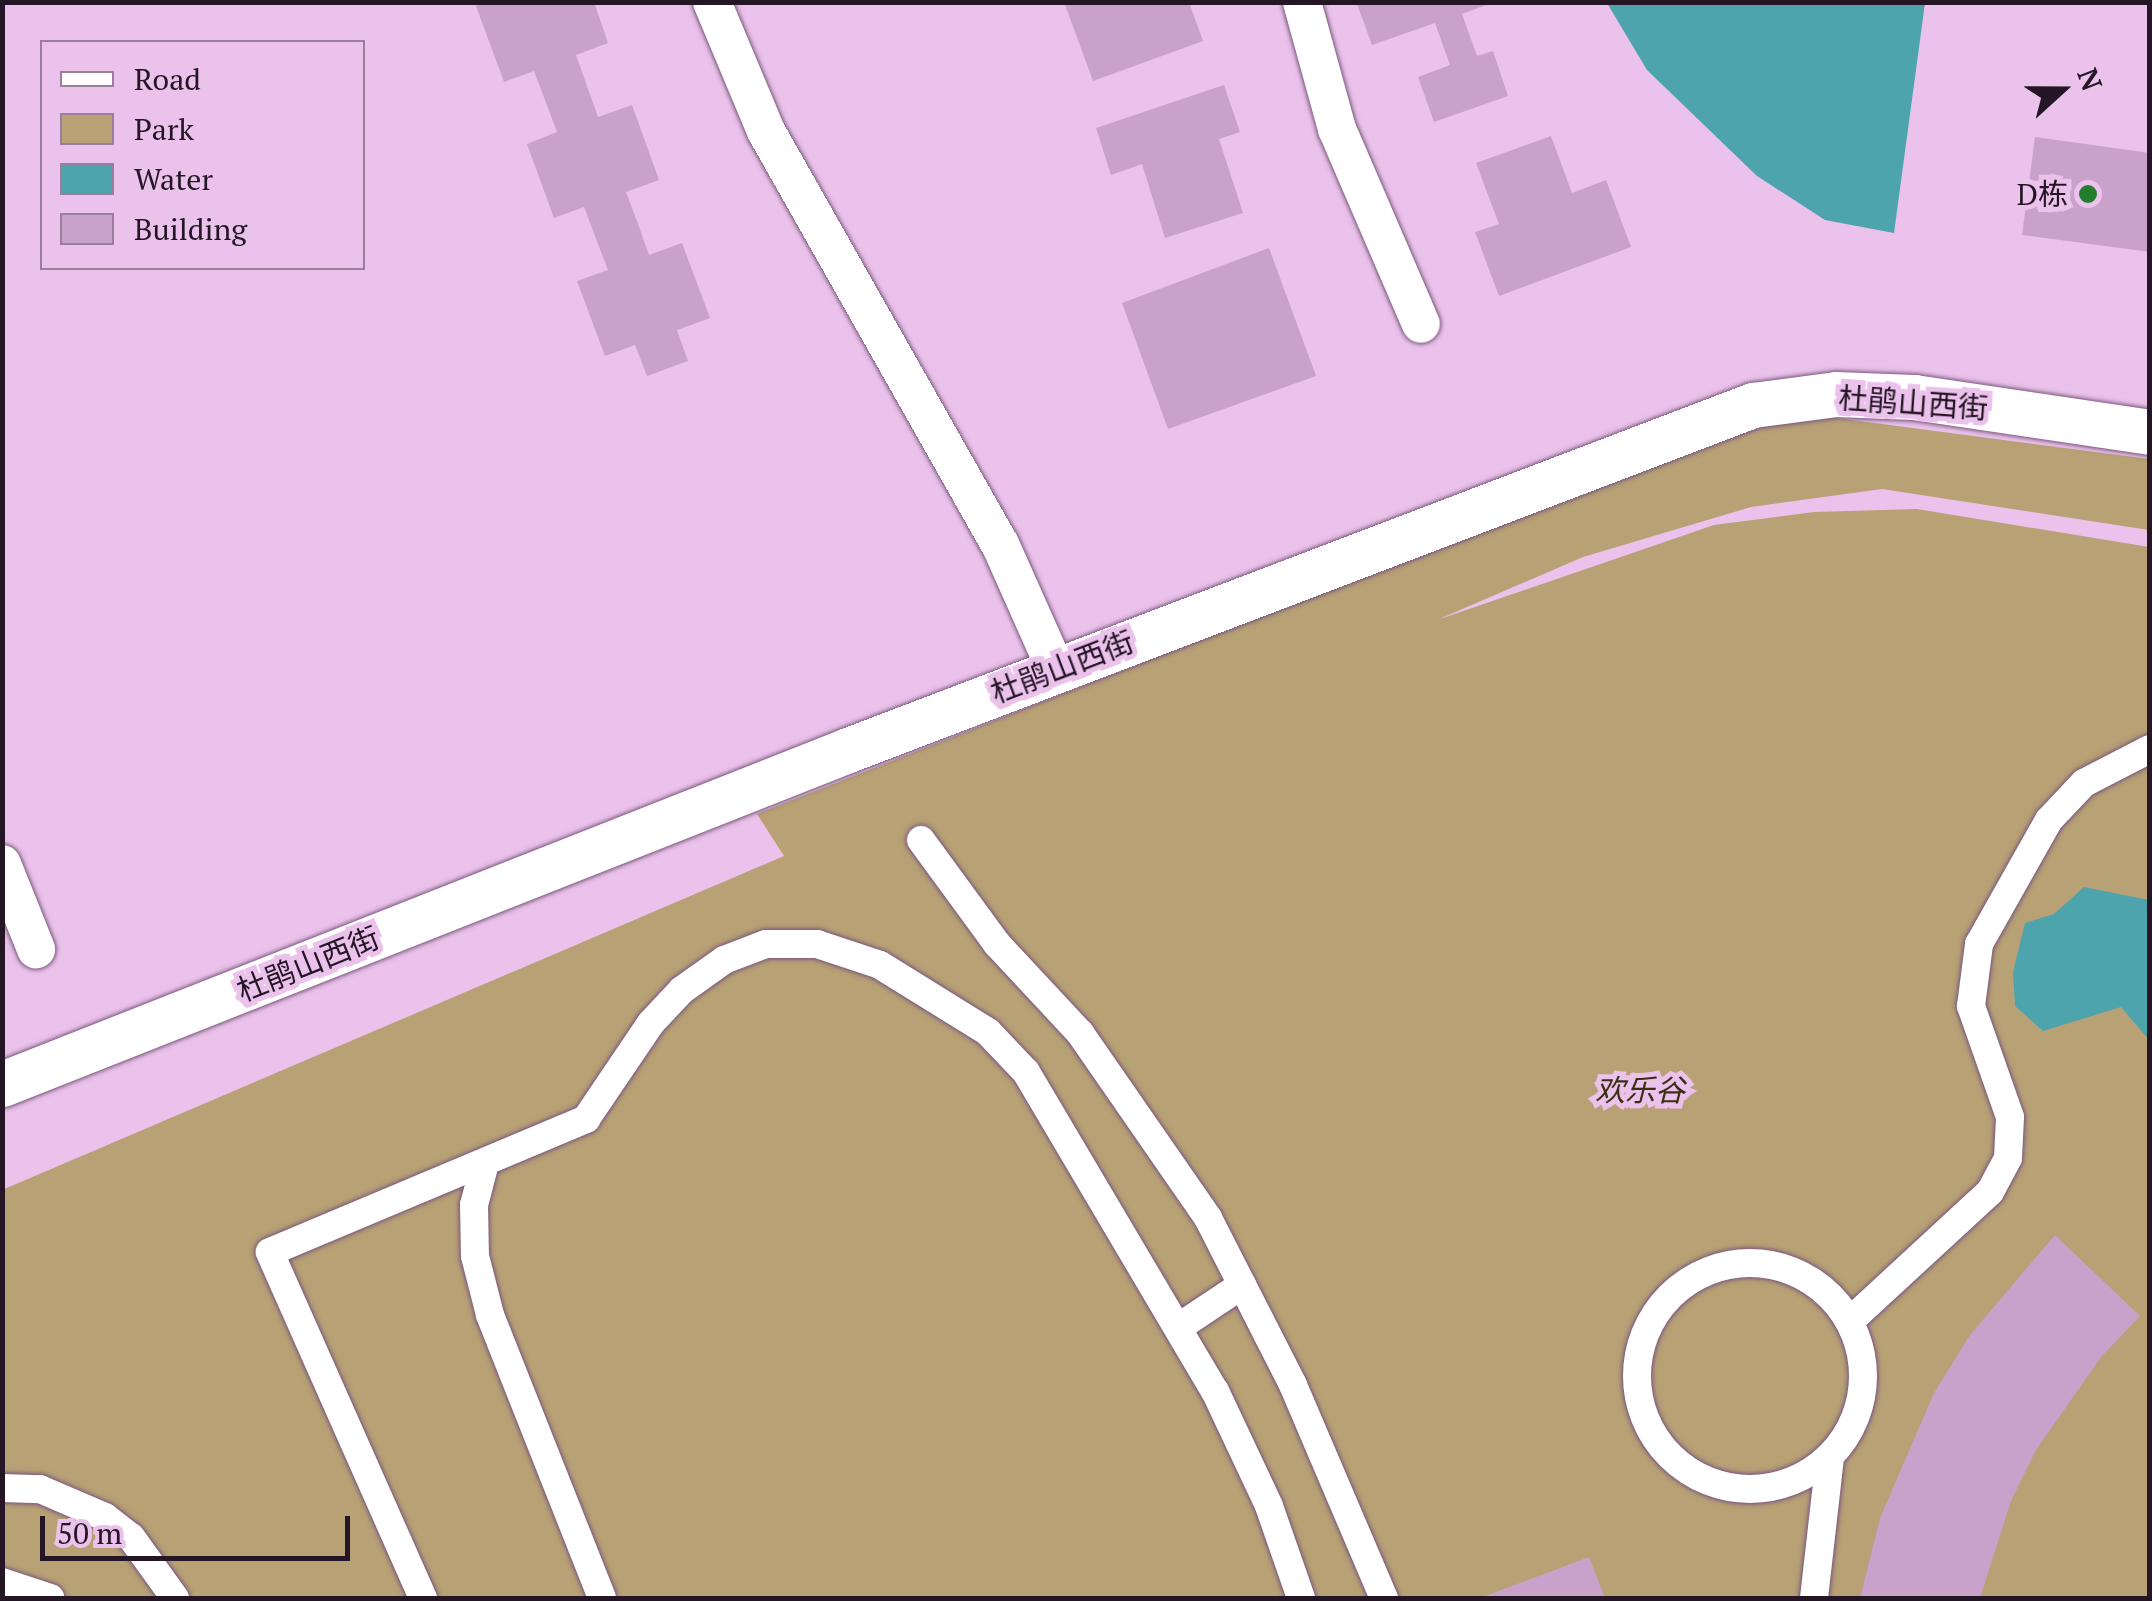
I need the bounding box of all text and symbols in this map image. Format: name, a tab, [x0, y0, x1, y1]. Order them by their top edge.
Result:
legend	[40, 40, 365, 270]
north arrow	[2012, 40, 2112, 140]
text: Road	[134, 59, 201, 99]
text: N	[2069, 63, 2112, 96]
text: Park	[134, 109, 194, 149]
text: Water	[134, 159, 213, 199]
place label: D栋	[2017, 176, 2068, 212]
marker: D栋	[2077, 183, 2099, 205]
text: Building	[134, 209, 247, 249]
street label: 杜鹃山西街	[1837, 380, 1989, 426]
street label: 杜鹃山西街	[986, 623, 1138, 711]
street label: 杜鹃山西街	[232, 919, 384, 1009]
park label: 欢乐谷	[1595, 1072, 1685, 1108]
scale bar	[45, 1496, 355, 1558]
text: 50 m	[57, 1513, 122, 1553]

